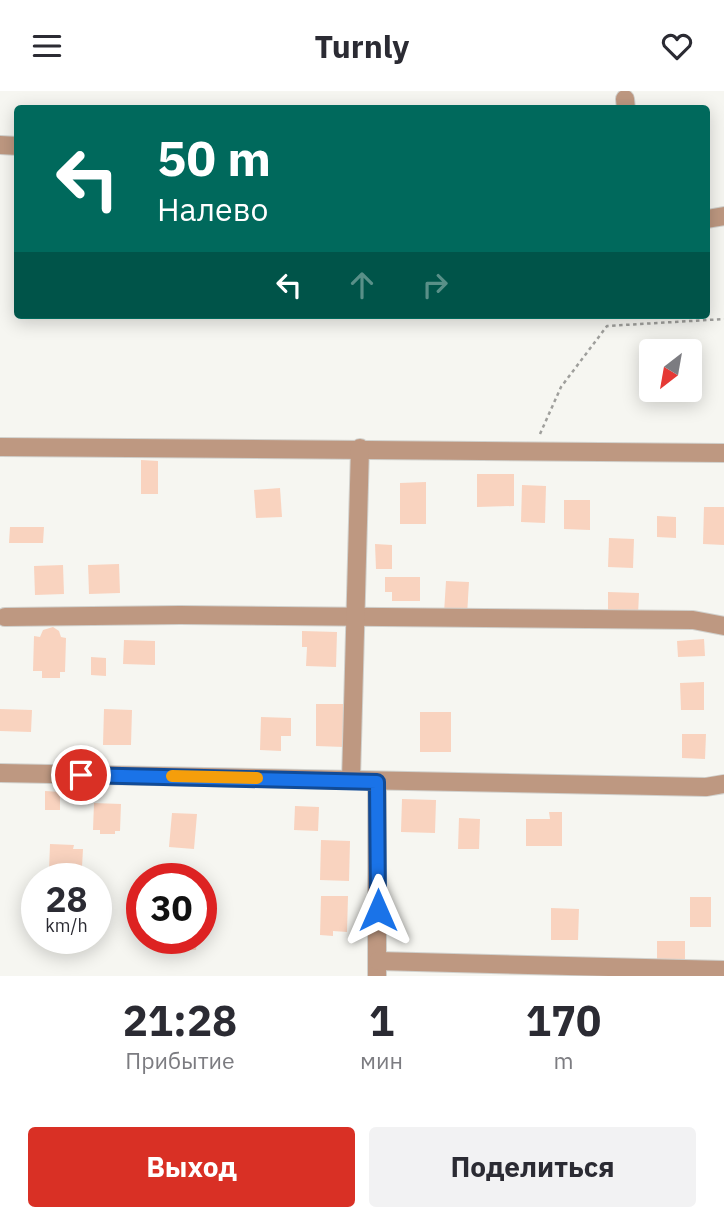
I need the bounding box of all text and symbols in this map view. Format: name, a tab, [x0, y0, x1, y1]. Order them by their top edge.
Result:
text: Turnly	[315, 25, 409, 67]
icon: menu	[28, 27, 66, 65]
icon: heart	[658, 27, 696, 65]
text: 50 m	[157, 126, 271, 189]
icon: left	[42, 133, 133, 224]
text: Налево	[157, 188, 268, 230]
icon: left	[270, 266, 308, 304]
icon: ahead	[343, 266, 381, 304]
icon: right	[416, 266, 454, 304]
north arrow	[639, 339, 702, 403]
map controls	[639, 339, 702, 402]
pin	[51, 745, 111, 805]
icon: arrive	[62, 756, 100, 794]
speed limit sign: 30	[126, 863, 217, 954]
position arrow	[341, 873, 415, 947]
text: 28	[45, 876, 88, 922]
text: km/h	[45, 914, 88, 937]
text: 21:28	[123, 993, 237, 1048]
text: 1	[369, 993, 394, 1048]
text: 170	[526, 993, 601, 1048]
text: Прибытие	[125, 1045, 235, 1075]
text: мин	[360, 1045, 403, 1075]
text: m	[553, 1045, 574, 1075]
button: Выход	[28, 1127, 355, 1207]
button: Поделиться	[369, 1127, 696, 1207]

